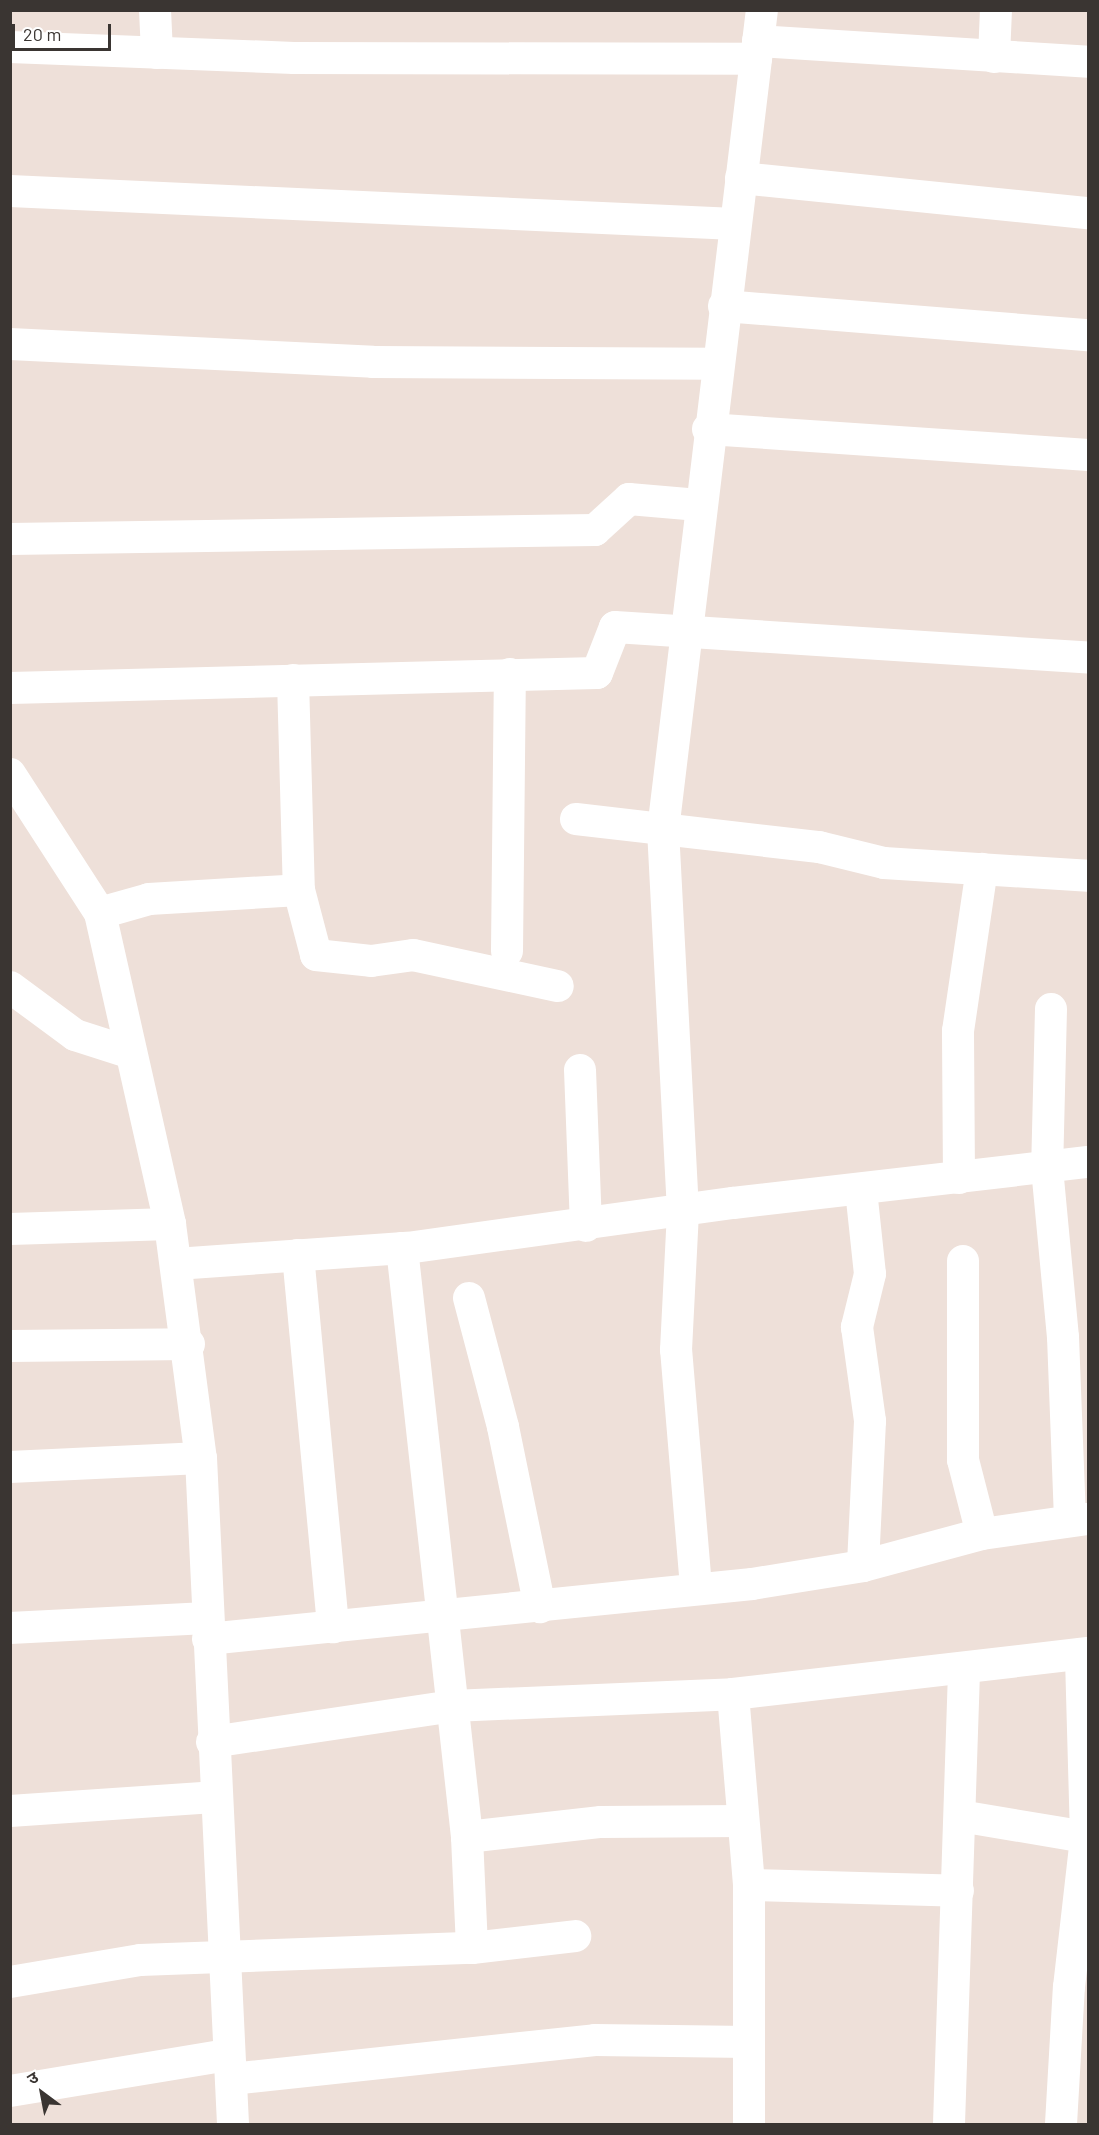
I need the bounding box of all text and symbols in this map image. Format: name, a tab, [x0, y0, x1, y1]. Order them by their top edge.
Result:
scale bar	[15, 12, 114, 50]
text: 20 m	[23, 23, 61, 45]
north arrow	[12, 2063, 72, 2123]
text: उ	[23, 2067, 41, 2088]

